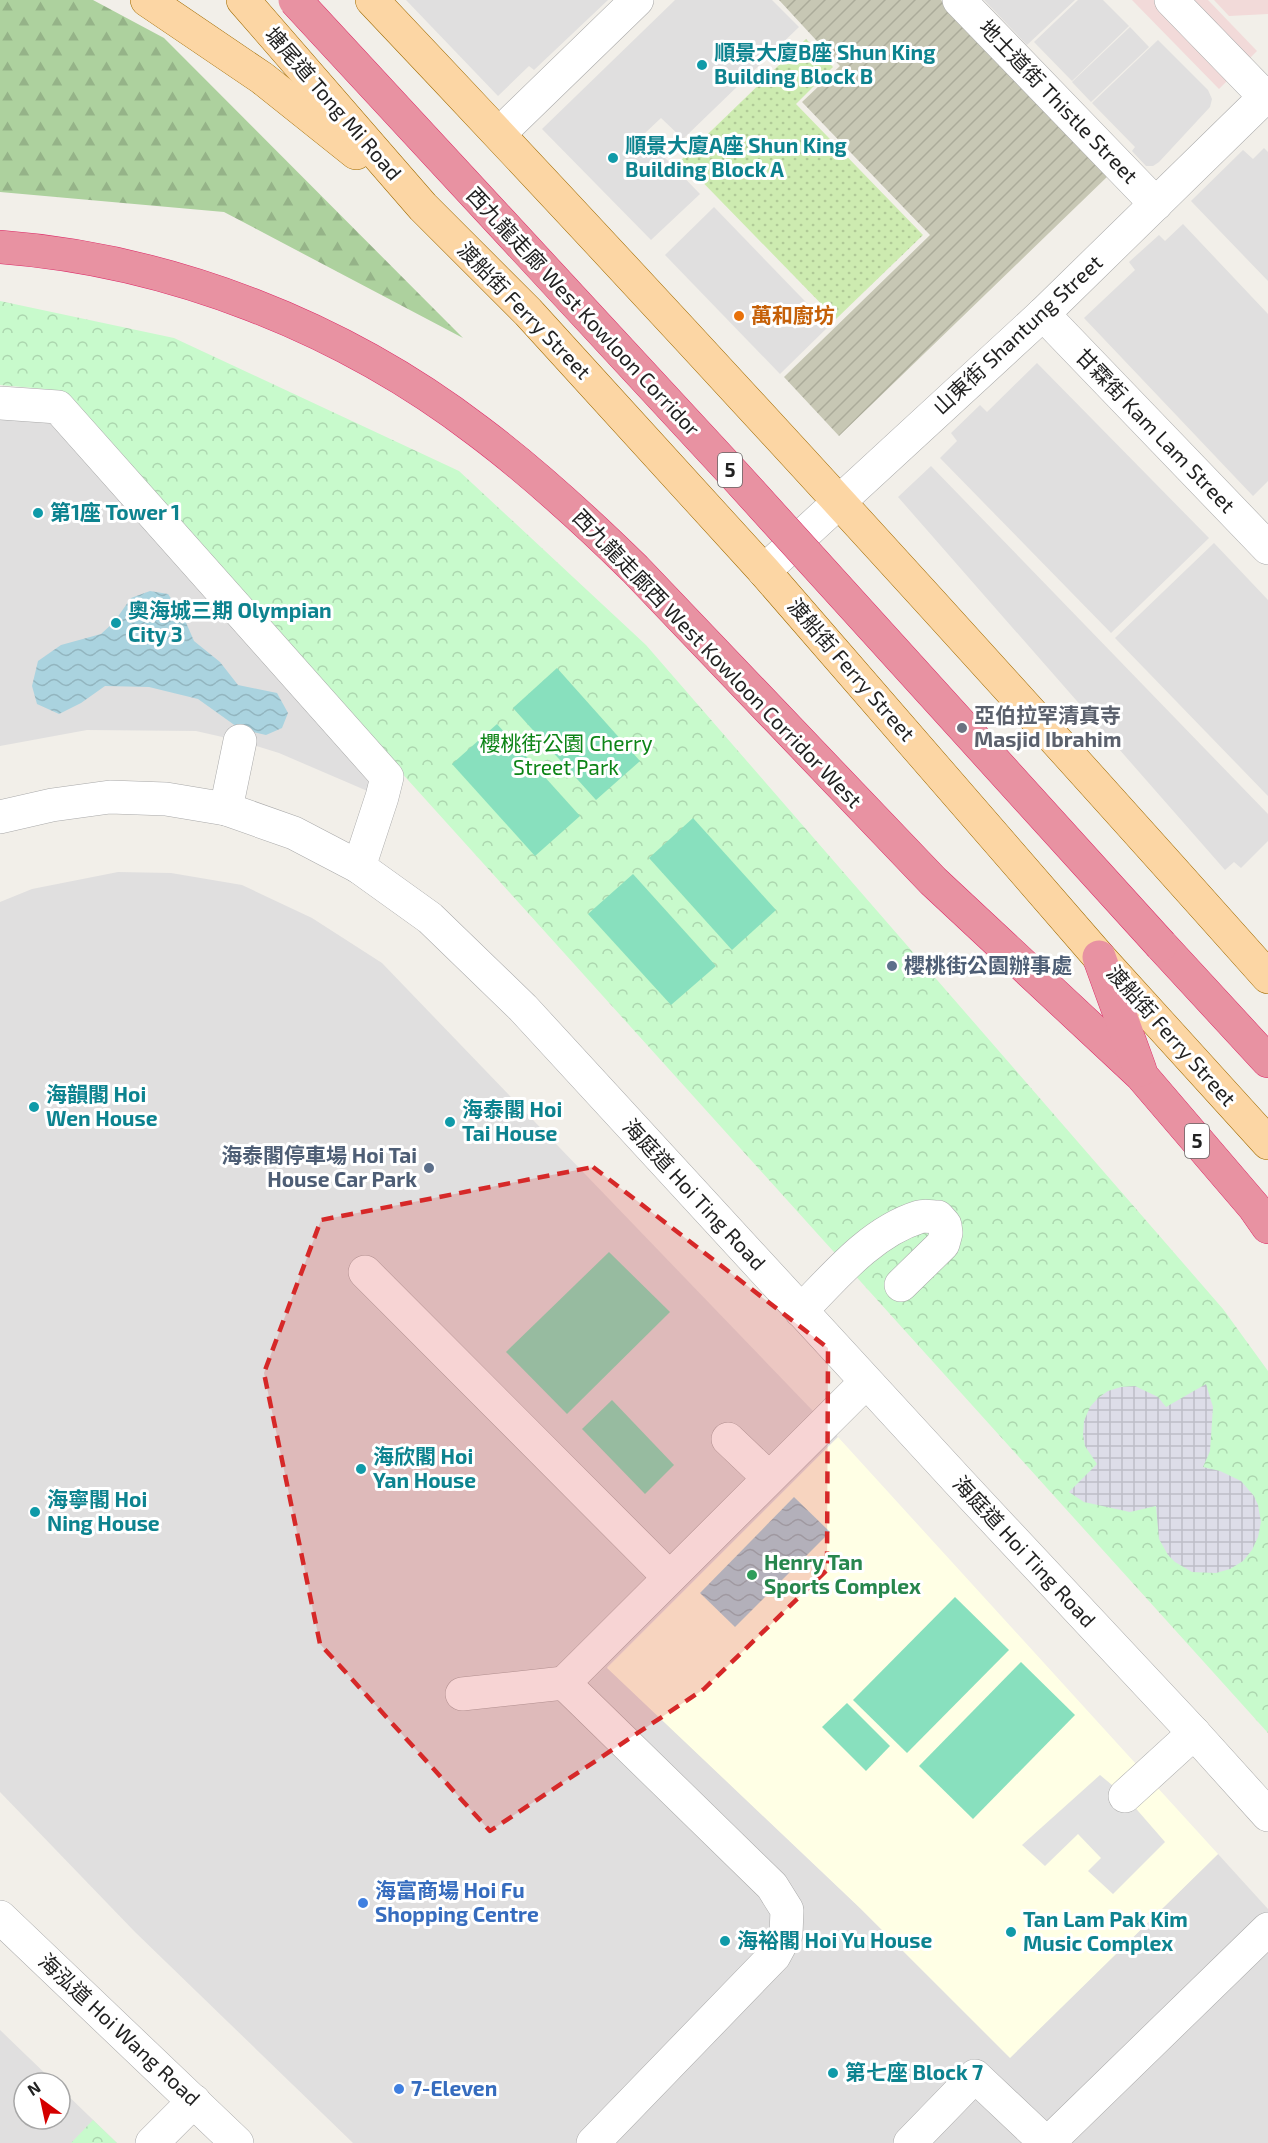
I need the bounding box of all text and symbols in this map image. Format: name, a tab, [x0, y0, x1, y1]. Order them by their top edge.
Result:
street label: 地士道街 Thistle Street	[975, 14, 1144, 188]
street label: 塘尾道 Tong Mi Road	[261, 21, 407, 185]
place label: 順景大廈B座 Shun King Building Block B	[714, 39, 935, 88]
marker: 順景大廈B座 Shun King Building Block B	[695, 58, 709, 72]
place label: 順景大廈A座 Shun King Building Block A	[625, 132, 847, 181]
marker: 順景大廈A座 Shun King Building Block A	[606, 151, 620, 165]
street label: 西九龍走廊 West Kowloon Corridor	[462, 182, 706, 441]
street label: 渡船街 Ferry Street	[453, 236, 597, 384]
street label: 山東街 Shantung Street	[927, 249, 1107, 419]
place label: 萬和廚坊	[751, 302, 835, 327]
marker: 萬和廚坊	[732, 309, 746, 323]
street label: 甘霖街 Kam Lam Street	[1071, 343, 1241, 517]
road number: 5	[718, 453, 742, 487]
place label: 第1座 Tower 1	[50, 499, 180, 524]
street label: 西九龍走廊西 West Kowloon Corridor West	[568, 504, 868, 812]
marker: 第1座 Tower 1	[31, 506, 45, 520]
street label: 渡船街 Ferry Street	[783, 593, 921, 745]
place label: 奧海城三期 Olympian City 3	[128, 597, 332, 647]
marker: 奧海城三期 Olympian City 3	[109, 616, 123, 630]
place label: 亞伯拉罕清真寺 Masjid Ibrahim	[974, 702, 1121, 751]
marker: 亞伯拉罕清真寺 Masjid Ibrahim	[955, 721, 969, 735]
park label: 櫻桃街公園 Cherry Street Park	[479, 730, 653, 779]
place label: 櫻桃街公園辦事處	[904, 952, 1072, 977]
marker: 櫻桃街公園辦事處	[885, 959, 899, 973]
street label: 渡船街 Ferry Street	[1102, 960, 1242, 1110]
place label: 海韻閣 Hoi Wen House	[46, 1081, 158, 1130]
place label: 海泰閣 Hoi Tai House	[462, 1096, 562, 1145]
marker: 海韻閣 Hoi Wen House	[27, 1100, 41, 1114]
street label: 海庭道 Hoi Ting Road	[619, 1113, 772, 1275]
marker: 海泰閣 Hoi Tai House	[443, 1115, 457, 1129]
road number: 5	[1185, 1124, 1209, 1158]
place label: 海泰閣停車場 Hoi Tai House Car Park	[221, 1142, 417, 1191]
marker: 海泰閣停車場 Hoi Tai House Car Park	[422, 1161, 436, 1175]
place label: 海欣閣 Hoi Yan House	[373, 1443, 476, 1492]
marker: 海欣閣 Hoi Yan House	[354, 1462, 368, 1476]
street label: 海庭道 Hoi Ting Road	[949, 1470, 1102, 1632]
place label: 海寧閣 Hoi Ning House	[47, 1486, 160, 1535]
marker: 海寧閣 Hoi Ning House	[28, 1505, 42, 1519]
place label: Henry Tan Sports Complex	[764, 1549, 921, 1598]
marker: Henry Tan Sports Complex	[745, 1568, 759, 1582]
place label: 海富商場 Hoi Fu Shopping Centre	[375, 1877, 539, 1926]
marker: 海富商場 Hoi Fu Shopping Centre	[356, 1896, 370, 1910]
place label: Tan Lam Pak Kim Music Complex	[1023, 1906, 1188, 1955]
marker: Tan Lam Pak Kim Music Complex	[1004, 1925, 1018, 1939]
place label: 海裕閣 Hoi Yu House	[737, 1927, 932, 1952]
marker: 海裕閣 Hoi Yu House	[718, 1934, 732, 1948]
street label: 海泓道 Hoi Wang Road	[34, 1948, 206, 2110]
place label: 第七座 Block 7	[845, 2059, 983, 2084]
marker: 第七座 Block 7	[826, 2066, 840, 2080]
north arrow	[12, 2071, 72, 2131]
place label: 7-Eleven	[411, 2075, 497, 2100]
text: N	[24, 2077, 44, 2099]
marker: 7-Eleven	[392, 2082, 406, 2096]

